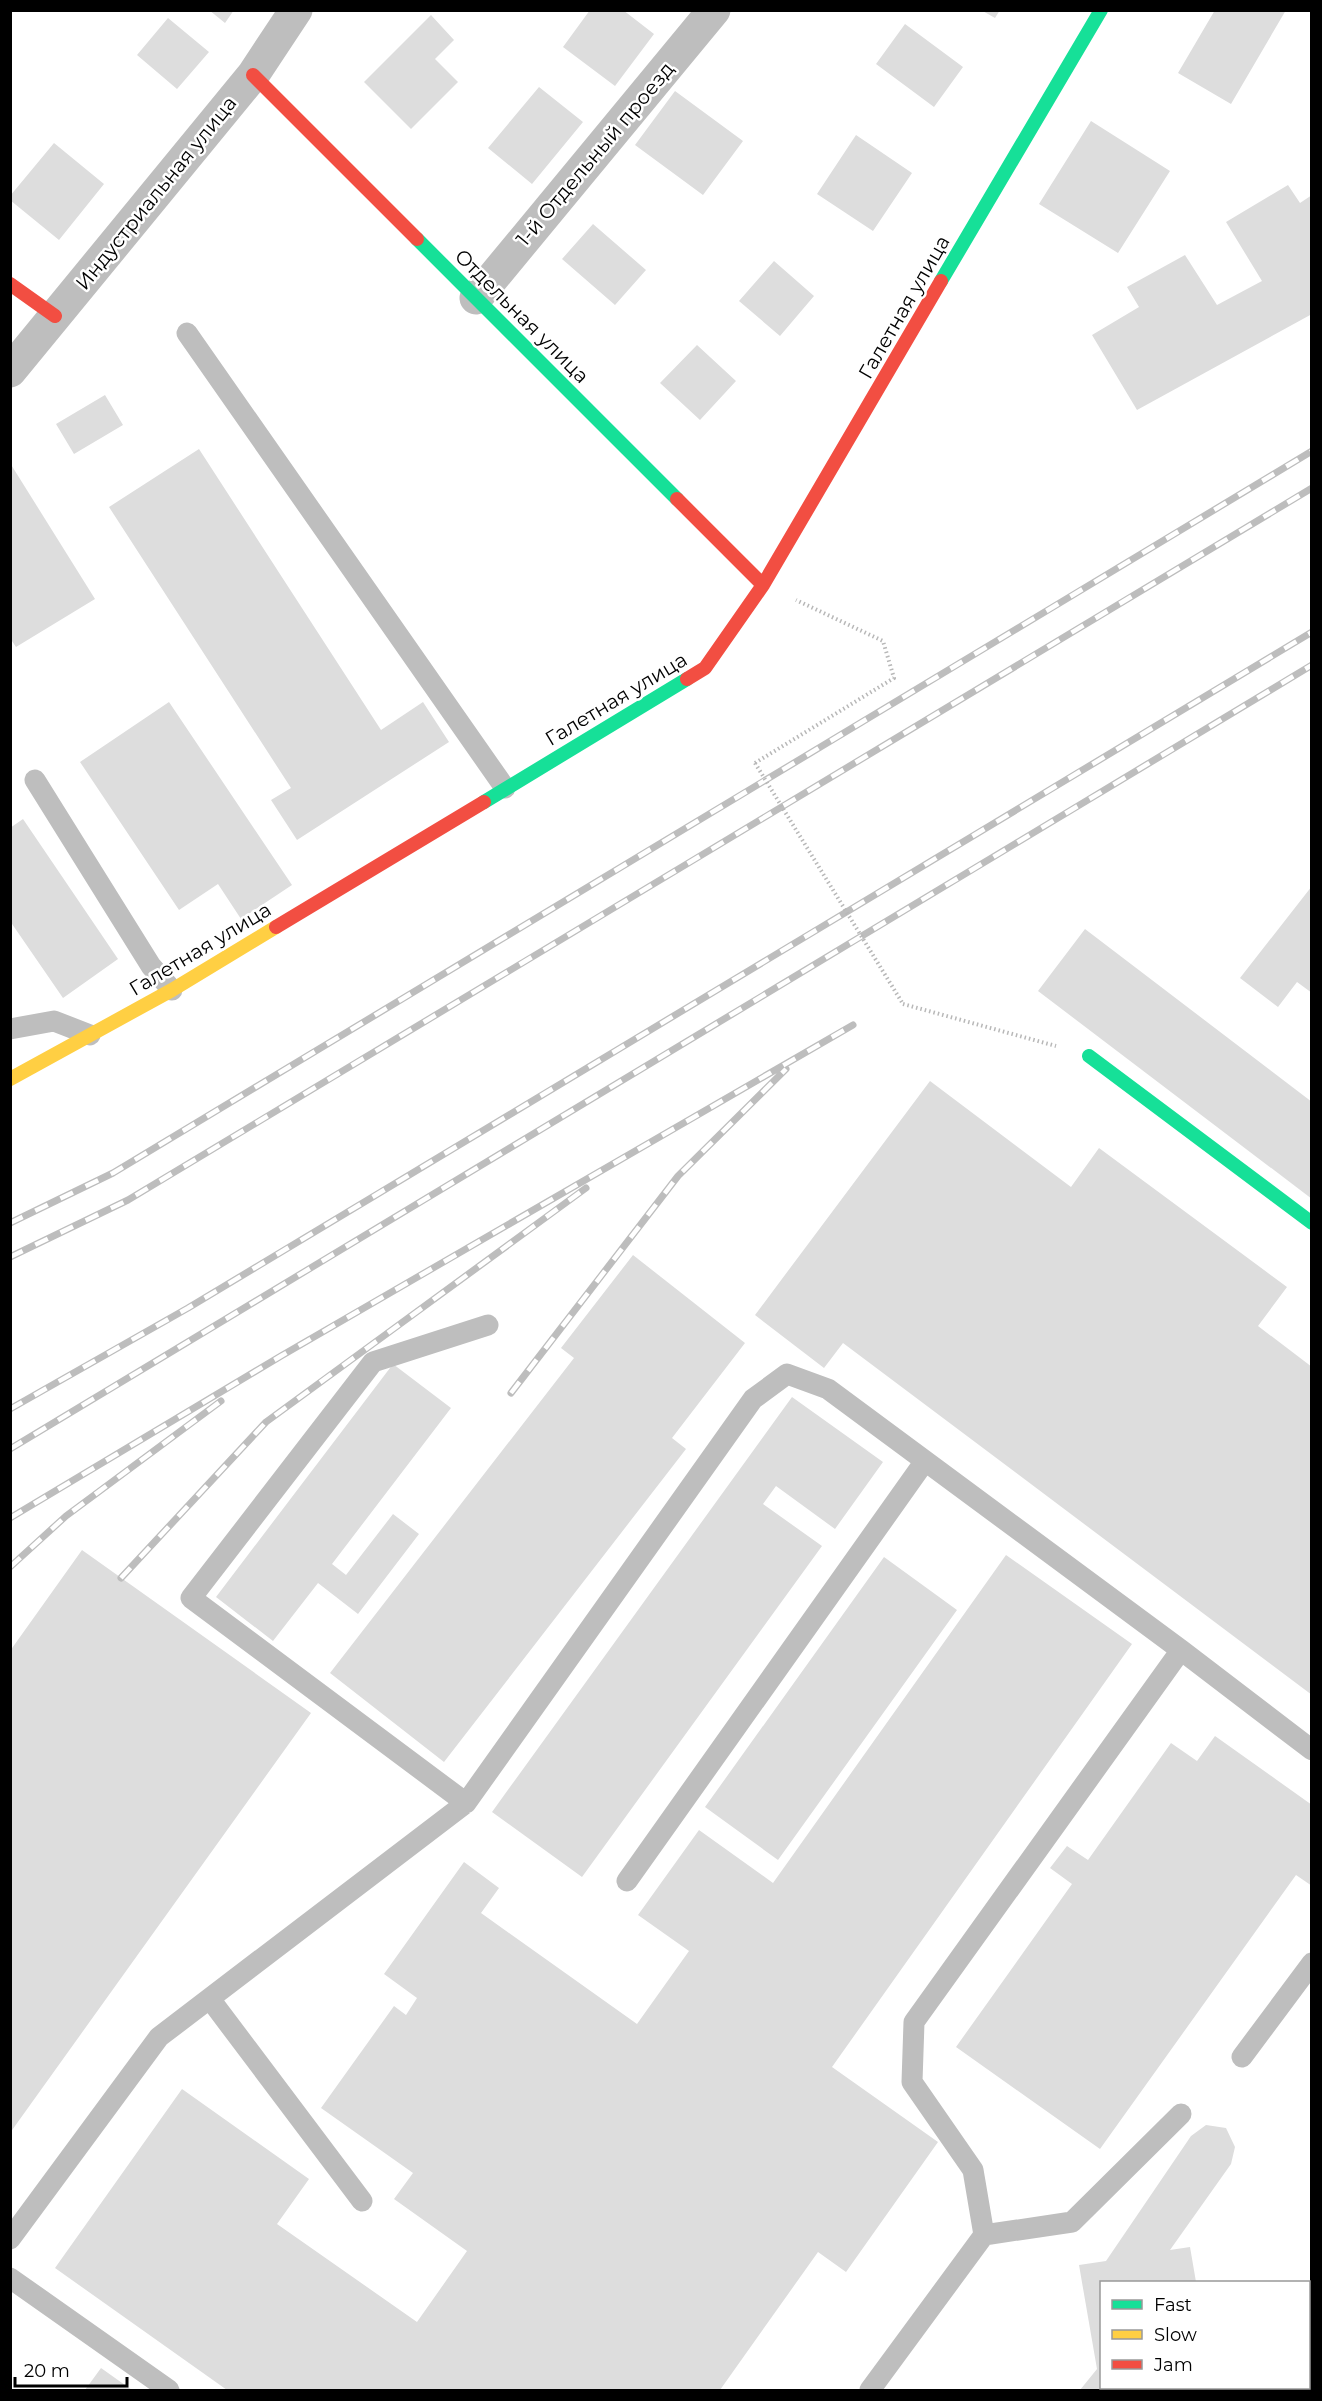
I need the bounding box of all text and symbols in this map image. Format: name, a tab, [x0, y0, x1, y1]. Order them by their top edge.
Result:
street label: 1-й Отдельный проезд	[511, 57, 679, 251]
street label: Индустриальная улица	[70, 91, 242, 295]
street label: Галетная улица	[853, 231, 955, 383]
street label: Отдельная улица	[450, 244, 594, 388]
street label: Галетная улица	[541, 647, 691, 751]
street label: Галетная улица	[125, 897, 275, 1001]
legend	[1100, 2281, 1310, 2389]
text: Fast	[1154, 2294, 1192, 2316]
text: Slow	[1154, 2324, 1197, 2346]
scale bar	[15, 2350, 128, 2388]
text: Jam	[1153, 2354, 1193, 2376]
text: 20 m	[24, 2360, 70, 2382]

